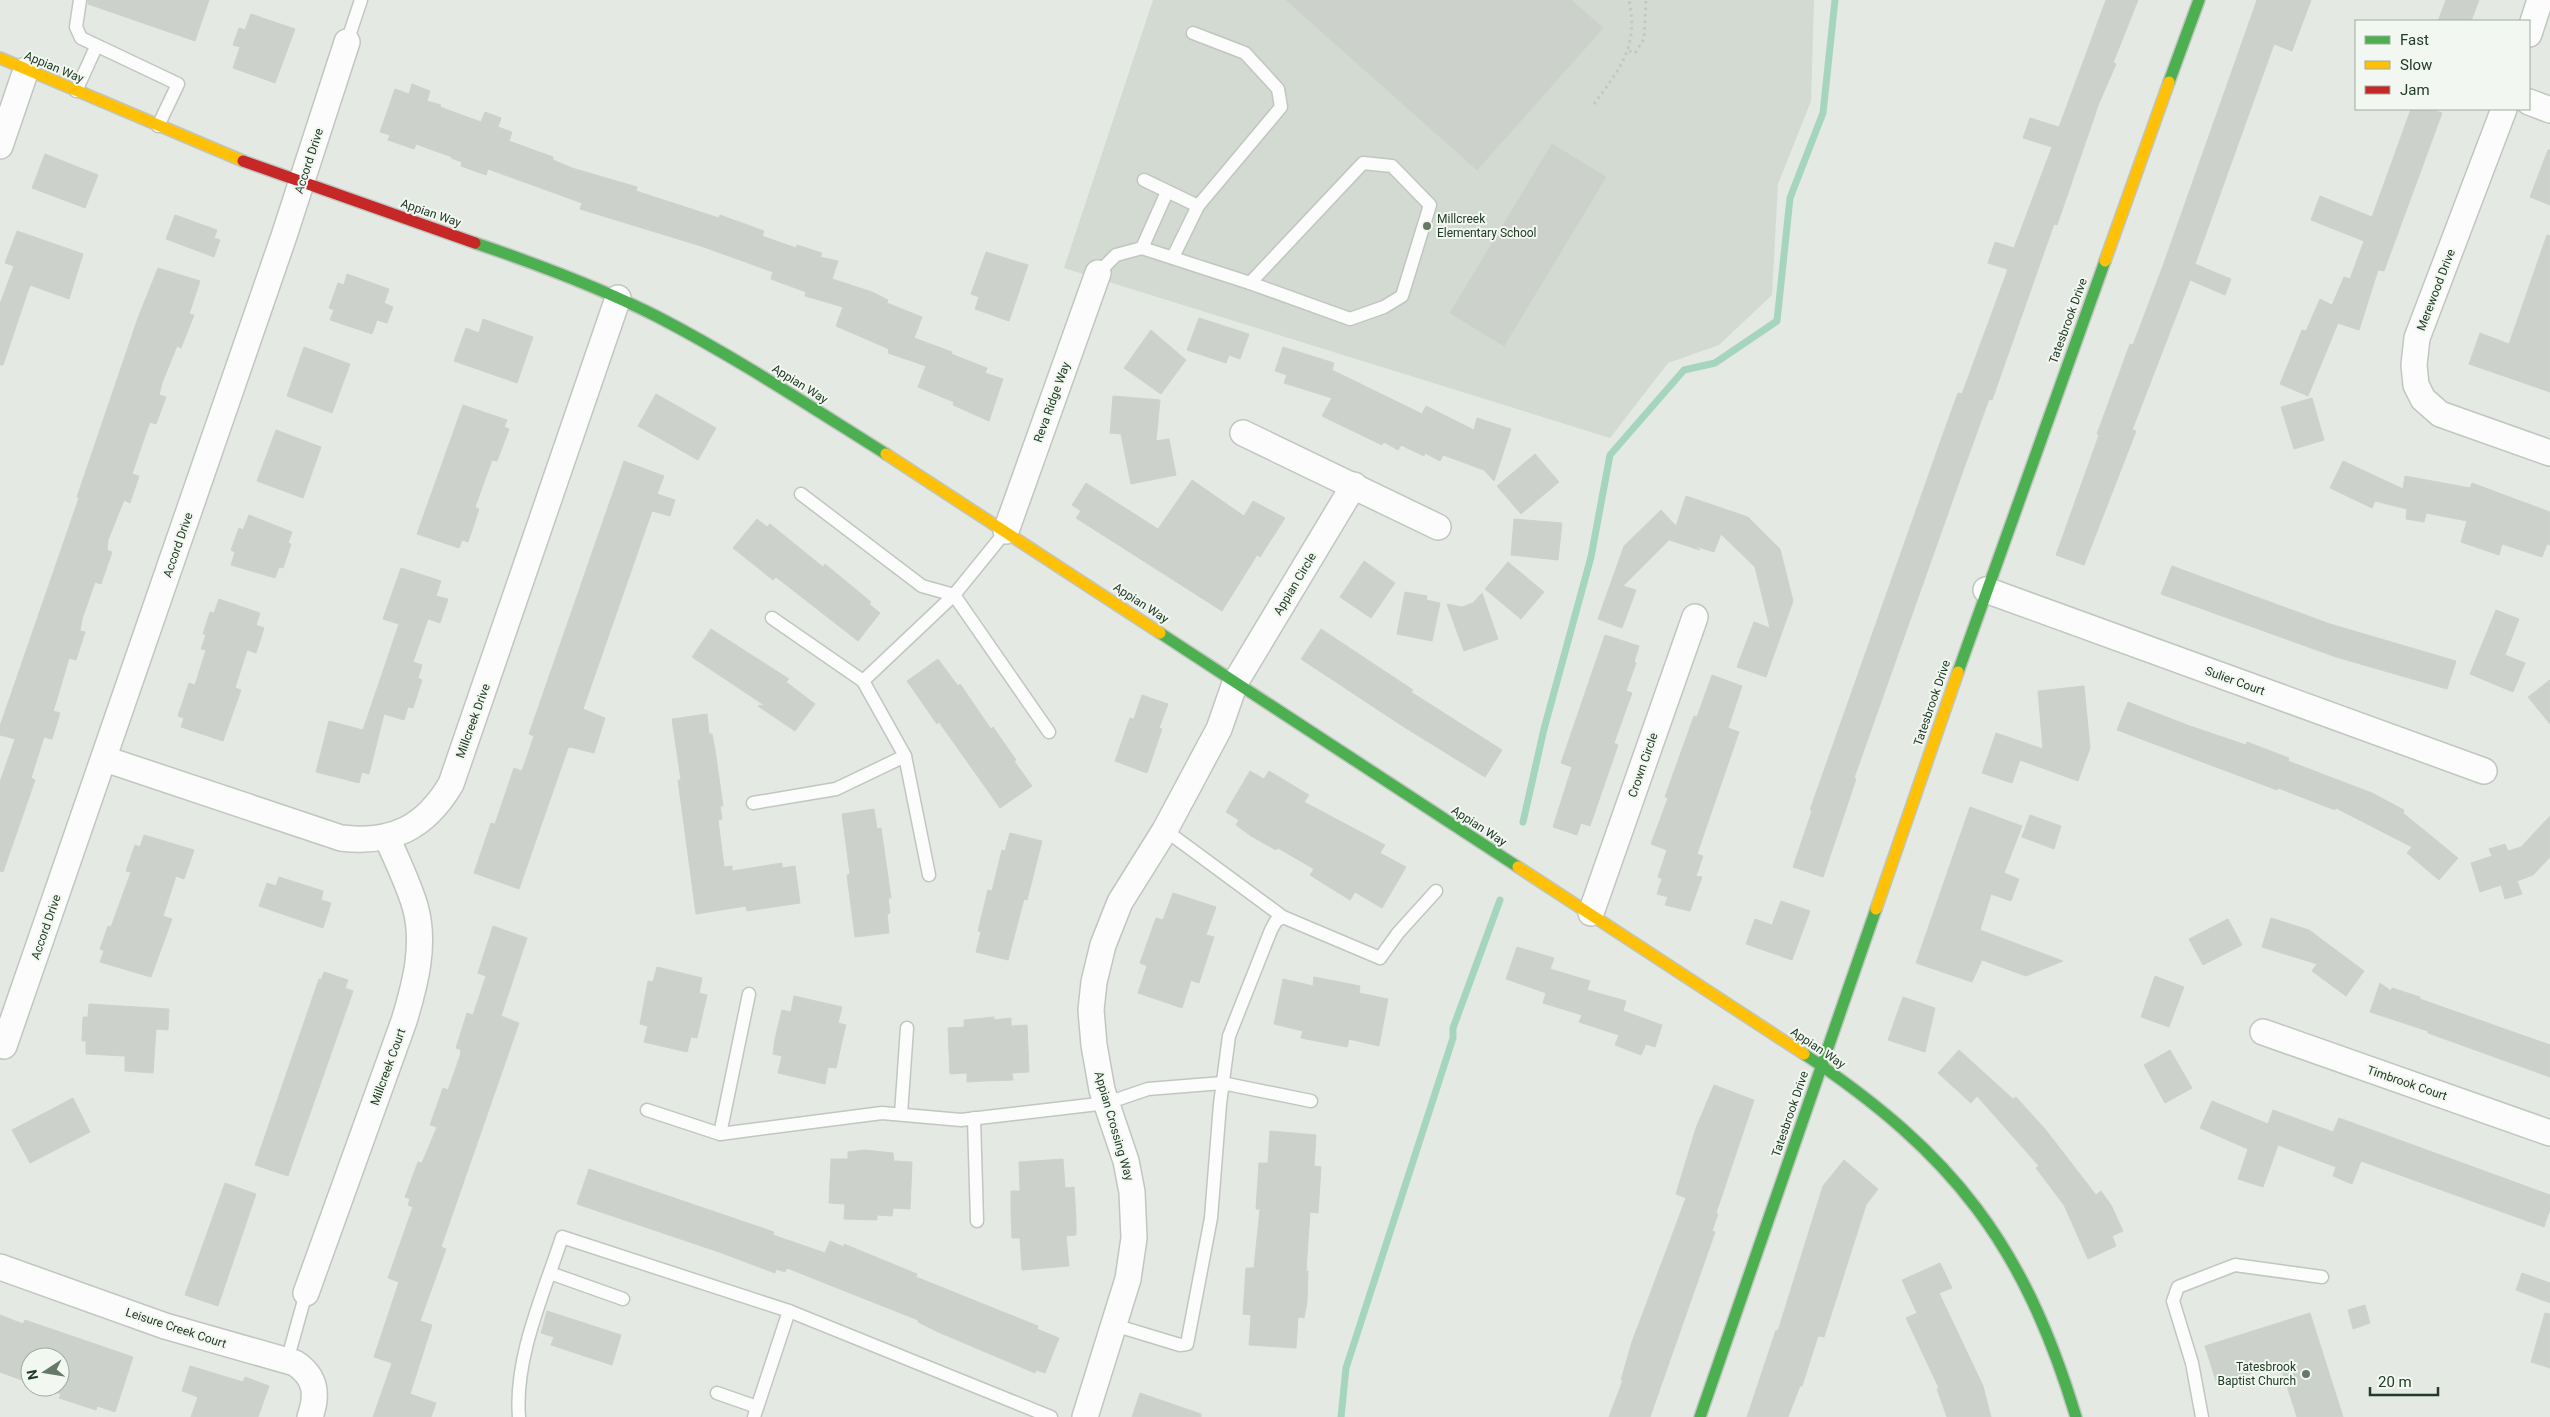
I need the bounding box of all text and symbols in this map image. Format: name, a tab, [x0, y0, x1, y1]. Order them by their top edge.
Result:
legend	[2355, 20, 2530, 110]
text: Fast	[2400, 31, 2429, 49]
street label: Appian Way	[22, 48, 86, 86]
text: Slow	[2400, 56, 2432, 74]
text: Jam	[2400, 81, 2430, 99]
street label: Accord Drive	[292, 127, 326, 195]
street label: Appian Way	[399, 196, 463, 230]
place label: Millcreek Elementary School	[1437, 212, 1537, 240]
marker: Millcreek Elementary School	[1421, 220, 1433, 232]
street label: Merewood Drive	[2414, 247, 2458, 333]
street label: Tatesbrook Drive	[2046, 276, 2090, 366]
street label: Reva Ridge Way	[1031, 360, 1073, 444]
street label: Appian Way	[770, 361, 831, 407]
street label: Accord Drive	[160, 511, 196, 579]
street label: Appian Circle	[1271, 550, 1319, 618]
street label: Appian Way	[1111, 580, 1171, 626]
street label: Tatesbrook Drive	[1911, 658, 1953, 748]
street label: Sulier Court	[2203, 664, 2267, 698]
street label: Millcreek Drive	[453, 682, 493, 760]
street label: Crown Circle	[1625, 731, 1661, 799]
street label: Appian Way	[1449, 803, 1509, 849]
street label: Accord Drive	[28, 893, 64, 961]
street label: Appian Way	[1788, 1025, 1848, 1072]
street label: Millcreek Court	[368, 1027, 408, 1107]
street label: Timbrook Court	[2365, 1063, 2449, 1103]
street label: Tatesbrook Drive	[1769, 1069, 1811, 1159]
street label: Appian Crossing Way	[1092, 1070, 1136, 1183]
street label: Leisure Creek Court	[124, 1305, 228, 1351]
north arrow	[20, 1347, 70, 1397]
place label: Tatesbrook Baptist Church	[2217, 1360, 2297, 1388]
scale bar	[2370, 1364, 2438, 1396]
text: N	[23, 1368, 41, 1381]
marker: Tatesbrook Baptist Church	[2300, 1368, 2312, 1380]
text: 20 m	[2378, 1373, 2412, 1391]

